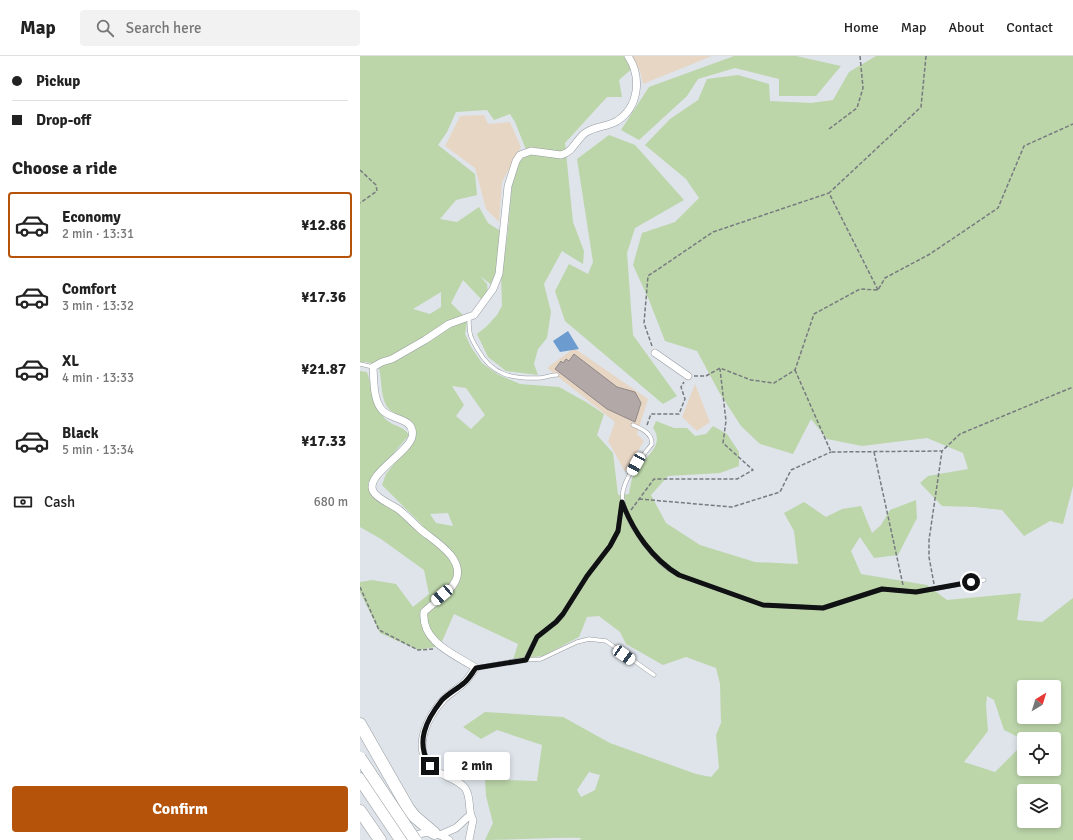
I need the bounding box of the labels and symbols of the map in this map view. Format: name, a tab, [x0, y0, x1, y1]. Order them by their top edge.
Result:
car	[625, 451, 647, 477]
route start	[962, 573, 980, 591]
car	[429, 583, 455, 607]
car	[611, 643, 637, 667]
north arrow	[1017, 680, 1061, 724]
callout: 2 min	[444, 752, 510, 780]
route end	[421, 757, 439, 775]

